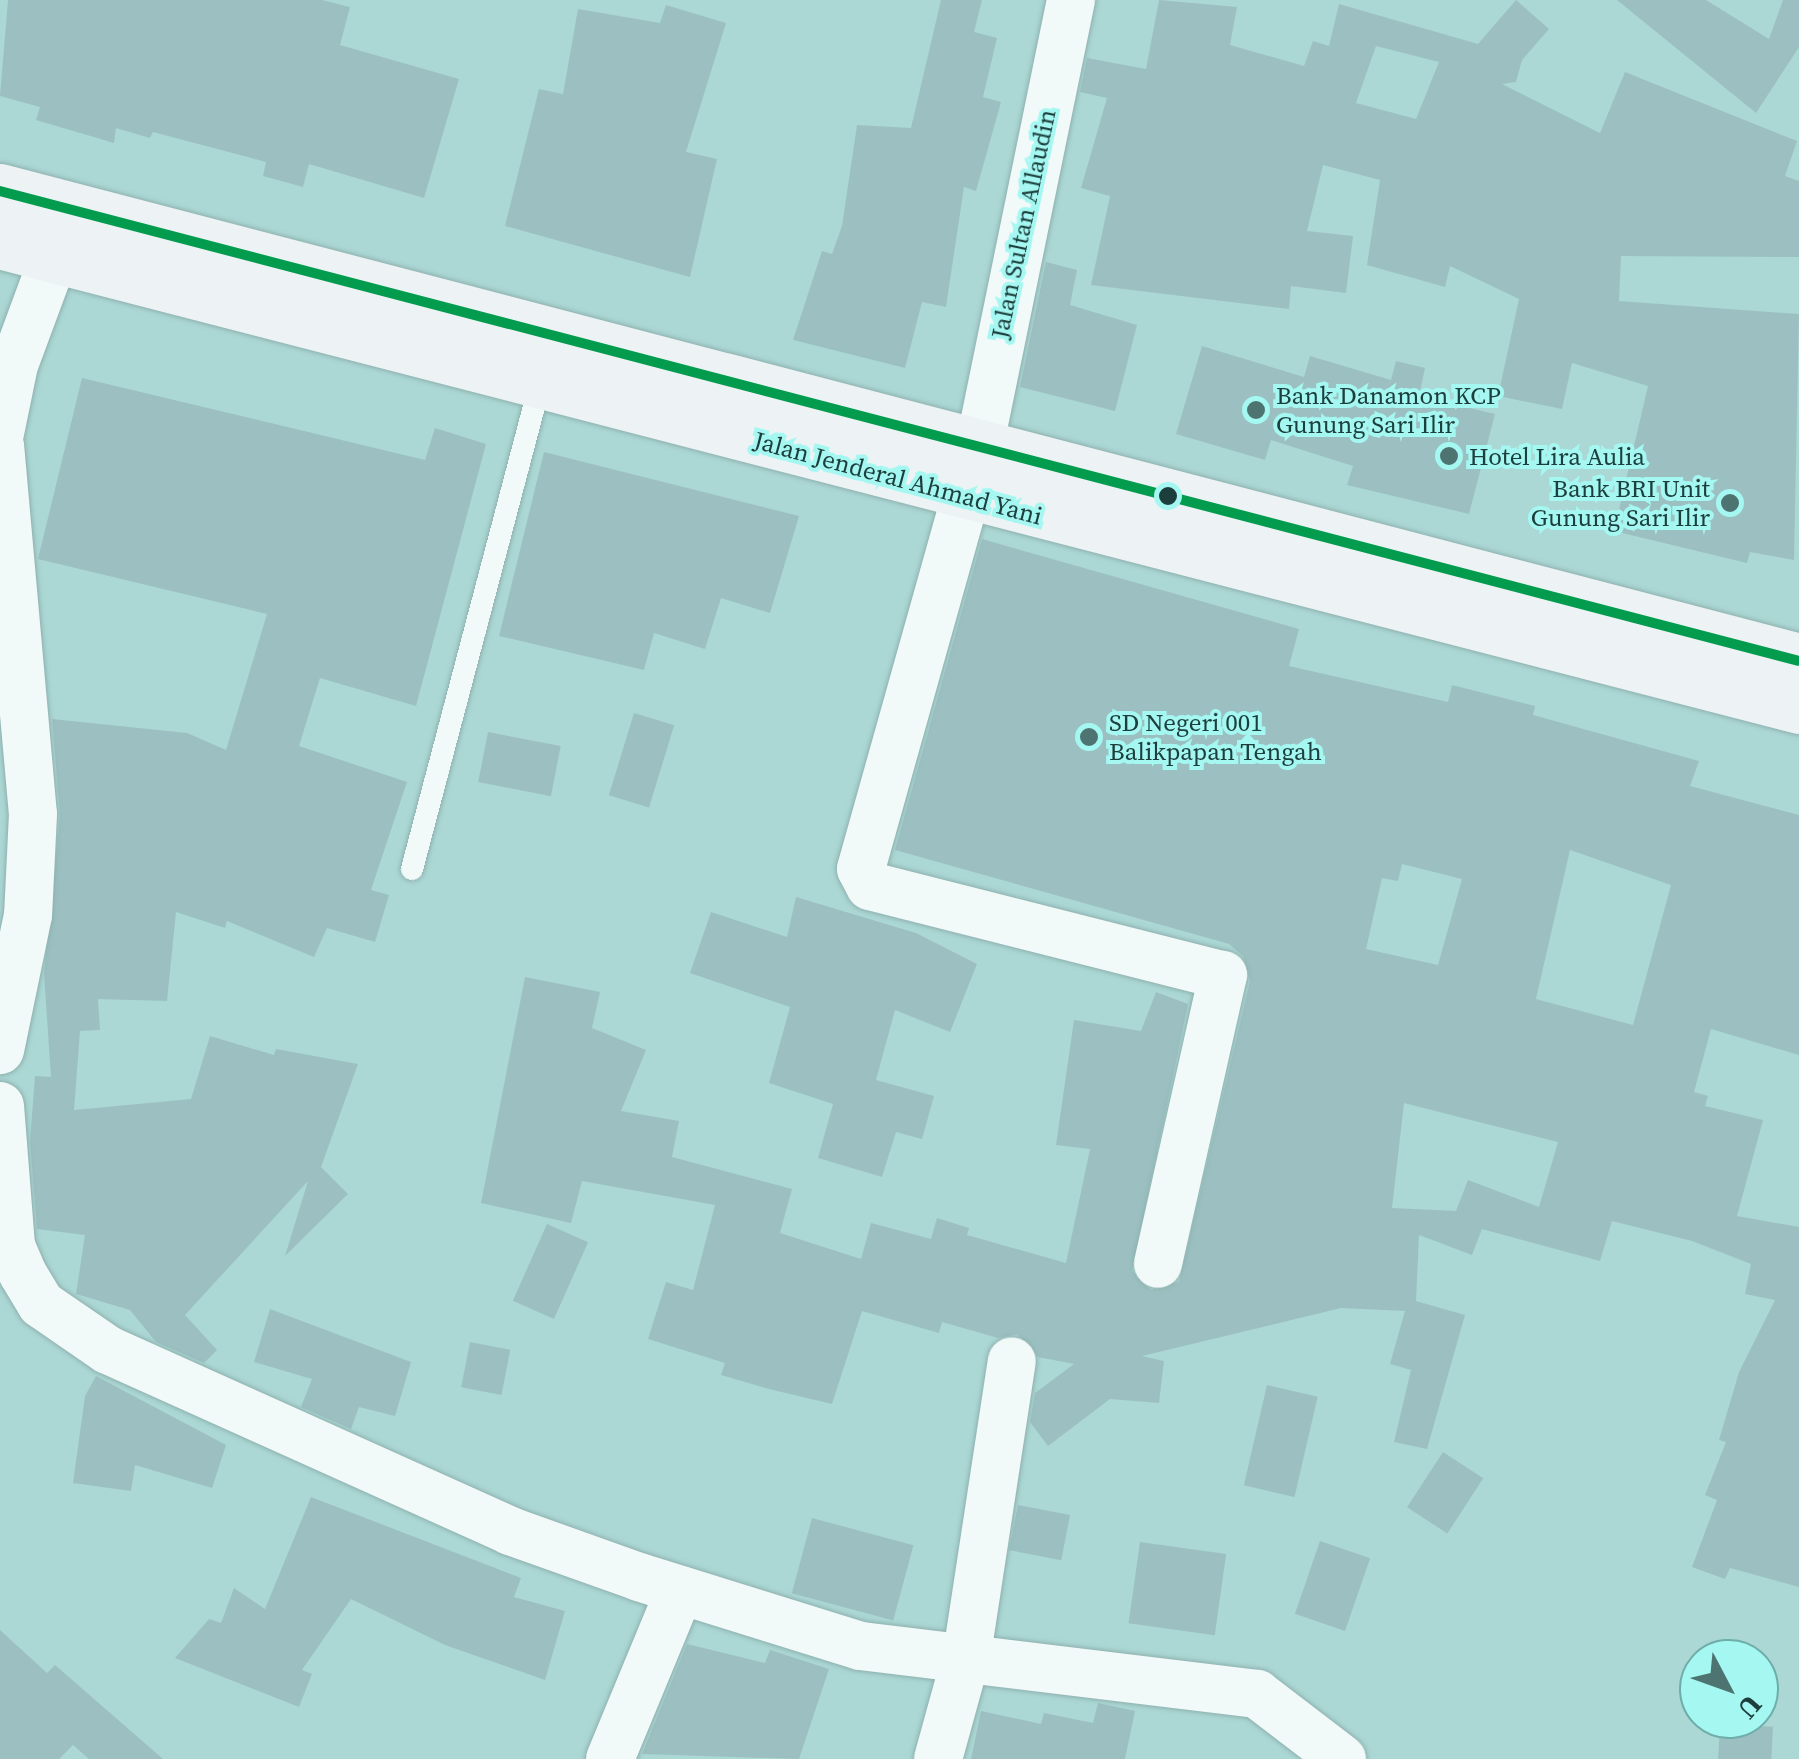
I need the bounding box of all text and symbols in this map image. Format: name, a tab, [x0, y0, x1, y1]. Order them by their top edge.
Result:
street label: Jalan Sultan Allaudin	[984, 107, 1062, 341]
place label: Bank Danamon KCP Gunung Sari Ilir	[1276, 381, 1501, 440]
marker: Bank Danamon KCP Gunung Sari Ilir	[1245, 399, 1267, 421]
street label: Jalan Jenderal Ahmad Yani	[750, 425, 1046, 531]
place label: Hotel Lira Aulia	[1469, 441, 1645, 471]
marker: Hotel Lira Aulia	[1438, 445, 1460, 467]
place label: Bank BRI Unit Gunung Sari Ilir	[1531, 474, 1710, 533]
unlabelled marker	[1158, 486, 1178, 506]
marker: Bank BRI Unit Gunung Sari Ilir	[1719, 492, 1741, 514]
place label: SD Negeri 001 Balikpapan Tengah	[1109, 708, 1322, 767]
marker: SD Negeri 001 Balikpapan Tengah	[1078, 726, 1100, 748]
north arrow	[1679, 1639, 1779, 1739]
text: U	[1729, 1687, 1771, 1728]

